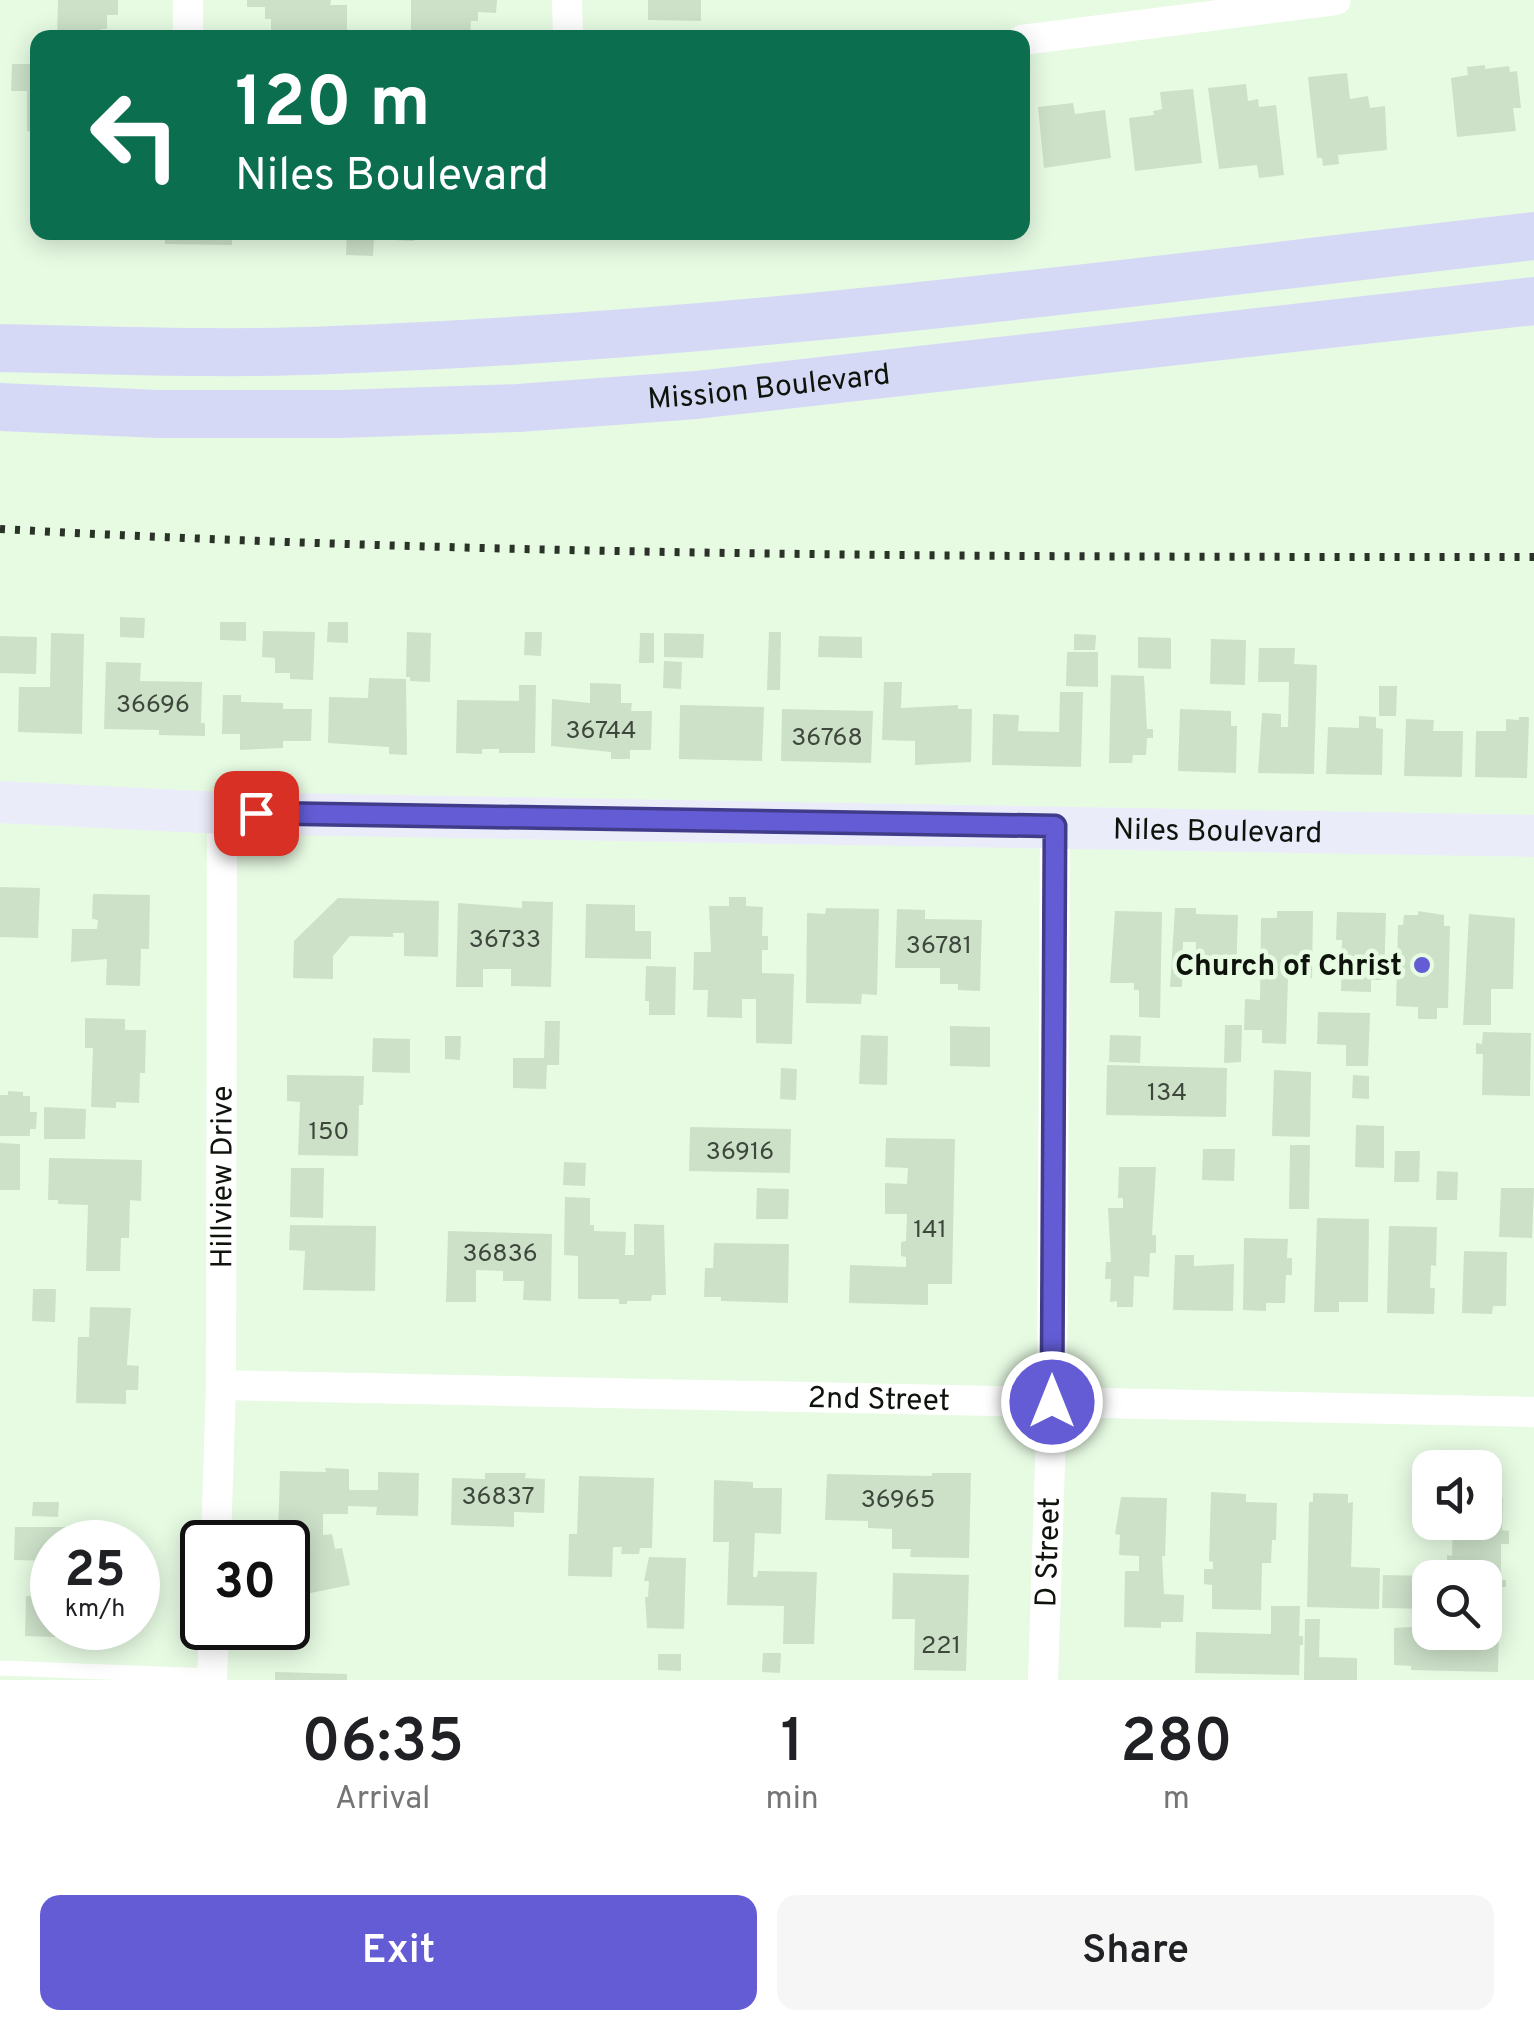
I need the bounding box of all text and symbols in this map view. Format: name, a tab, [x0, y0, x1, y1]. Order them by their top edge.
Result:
text: 120 m	[235, 62, 431, 151]
icon: left	[70, 70, 200, 200]
text: Niles Boulevard	[235, 149, 549, 206]
street label: Mission Boulevard	[646, 357, 892, 419]
house number: 36696	[116, 690, 190, 722]
house number: 36744	[565, 716, 637, 748]
house number: 36768	[791, 723, 863, 755]
pin	[214, 771, 299, 856]
icon: arrive	[229, 786, 284, 841]
street label: Niles Boulevard	[1112, 813, 1323, 853]
house number: 36733	[469, 925, 541, 957]
house number: 36781	[906, 931, 972, 963]
place label: Church of Christ	[1175, 949, 1402, 986]
marker: Church of Christ	[1411, 954, 1433, 976]
house number: 134	[1147, 1078, 1187, 1110]
street label: Hillview Drive	[205, 1086, 243, 1269]
house number: 150	[309, 1117, 349, 1149]
house number: 36916	[706, 1137, 774, 1169]
house number: 141	[913, 1215, 947, 1247]
house number: 36836	[462, 1239, 538, 1271]
position arrow	[1000, 1350, 1104, 1454]
street label: 2nd Street	[807, 1381, 950, 1421]
map controls	[1412, 1450, 1502, 1650]
button: sound	[1412, 1450, 1502, 1540]
house number: 36837	[461, 1482, 535, 1514]
house number: 36965	[861, 1485, 935, 1517]
street label: D Street	[1029, 1497, 1070, 1608]
speed limit sign: 30	[180, 1520, 310, 1650]
text: 25	[64, 1541, 126, 1604]
button: search	[1412, 1560, 1502, 1650]
text: km/h	[65, 1594, 125, 1626]
house number: 221	[921, 1631, 961, 1663]
text: 06:35	[301, 1707, 464, 1783]
text: 1	[780, 1707, 804, 1783]
text: 280	[1120, 1707, 1233, 1783]
text: Arrival	[335, 1780, 430, 1820]
text: min	[766, 1780, 819, 1820]
text: m	[1163, 1780, 1190, 1820]
button: Exit	[40, 1895, 757, 2010]
button: Share	[777, 1895, 1494, 2010]

